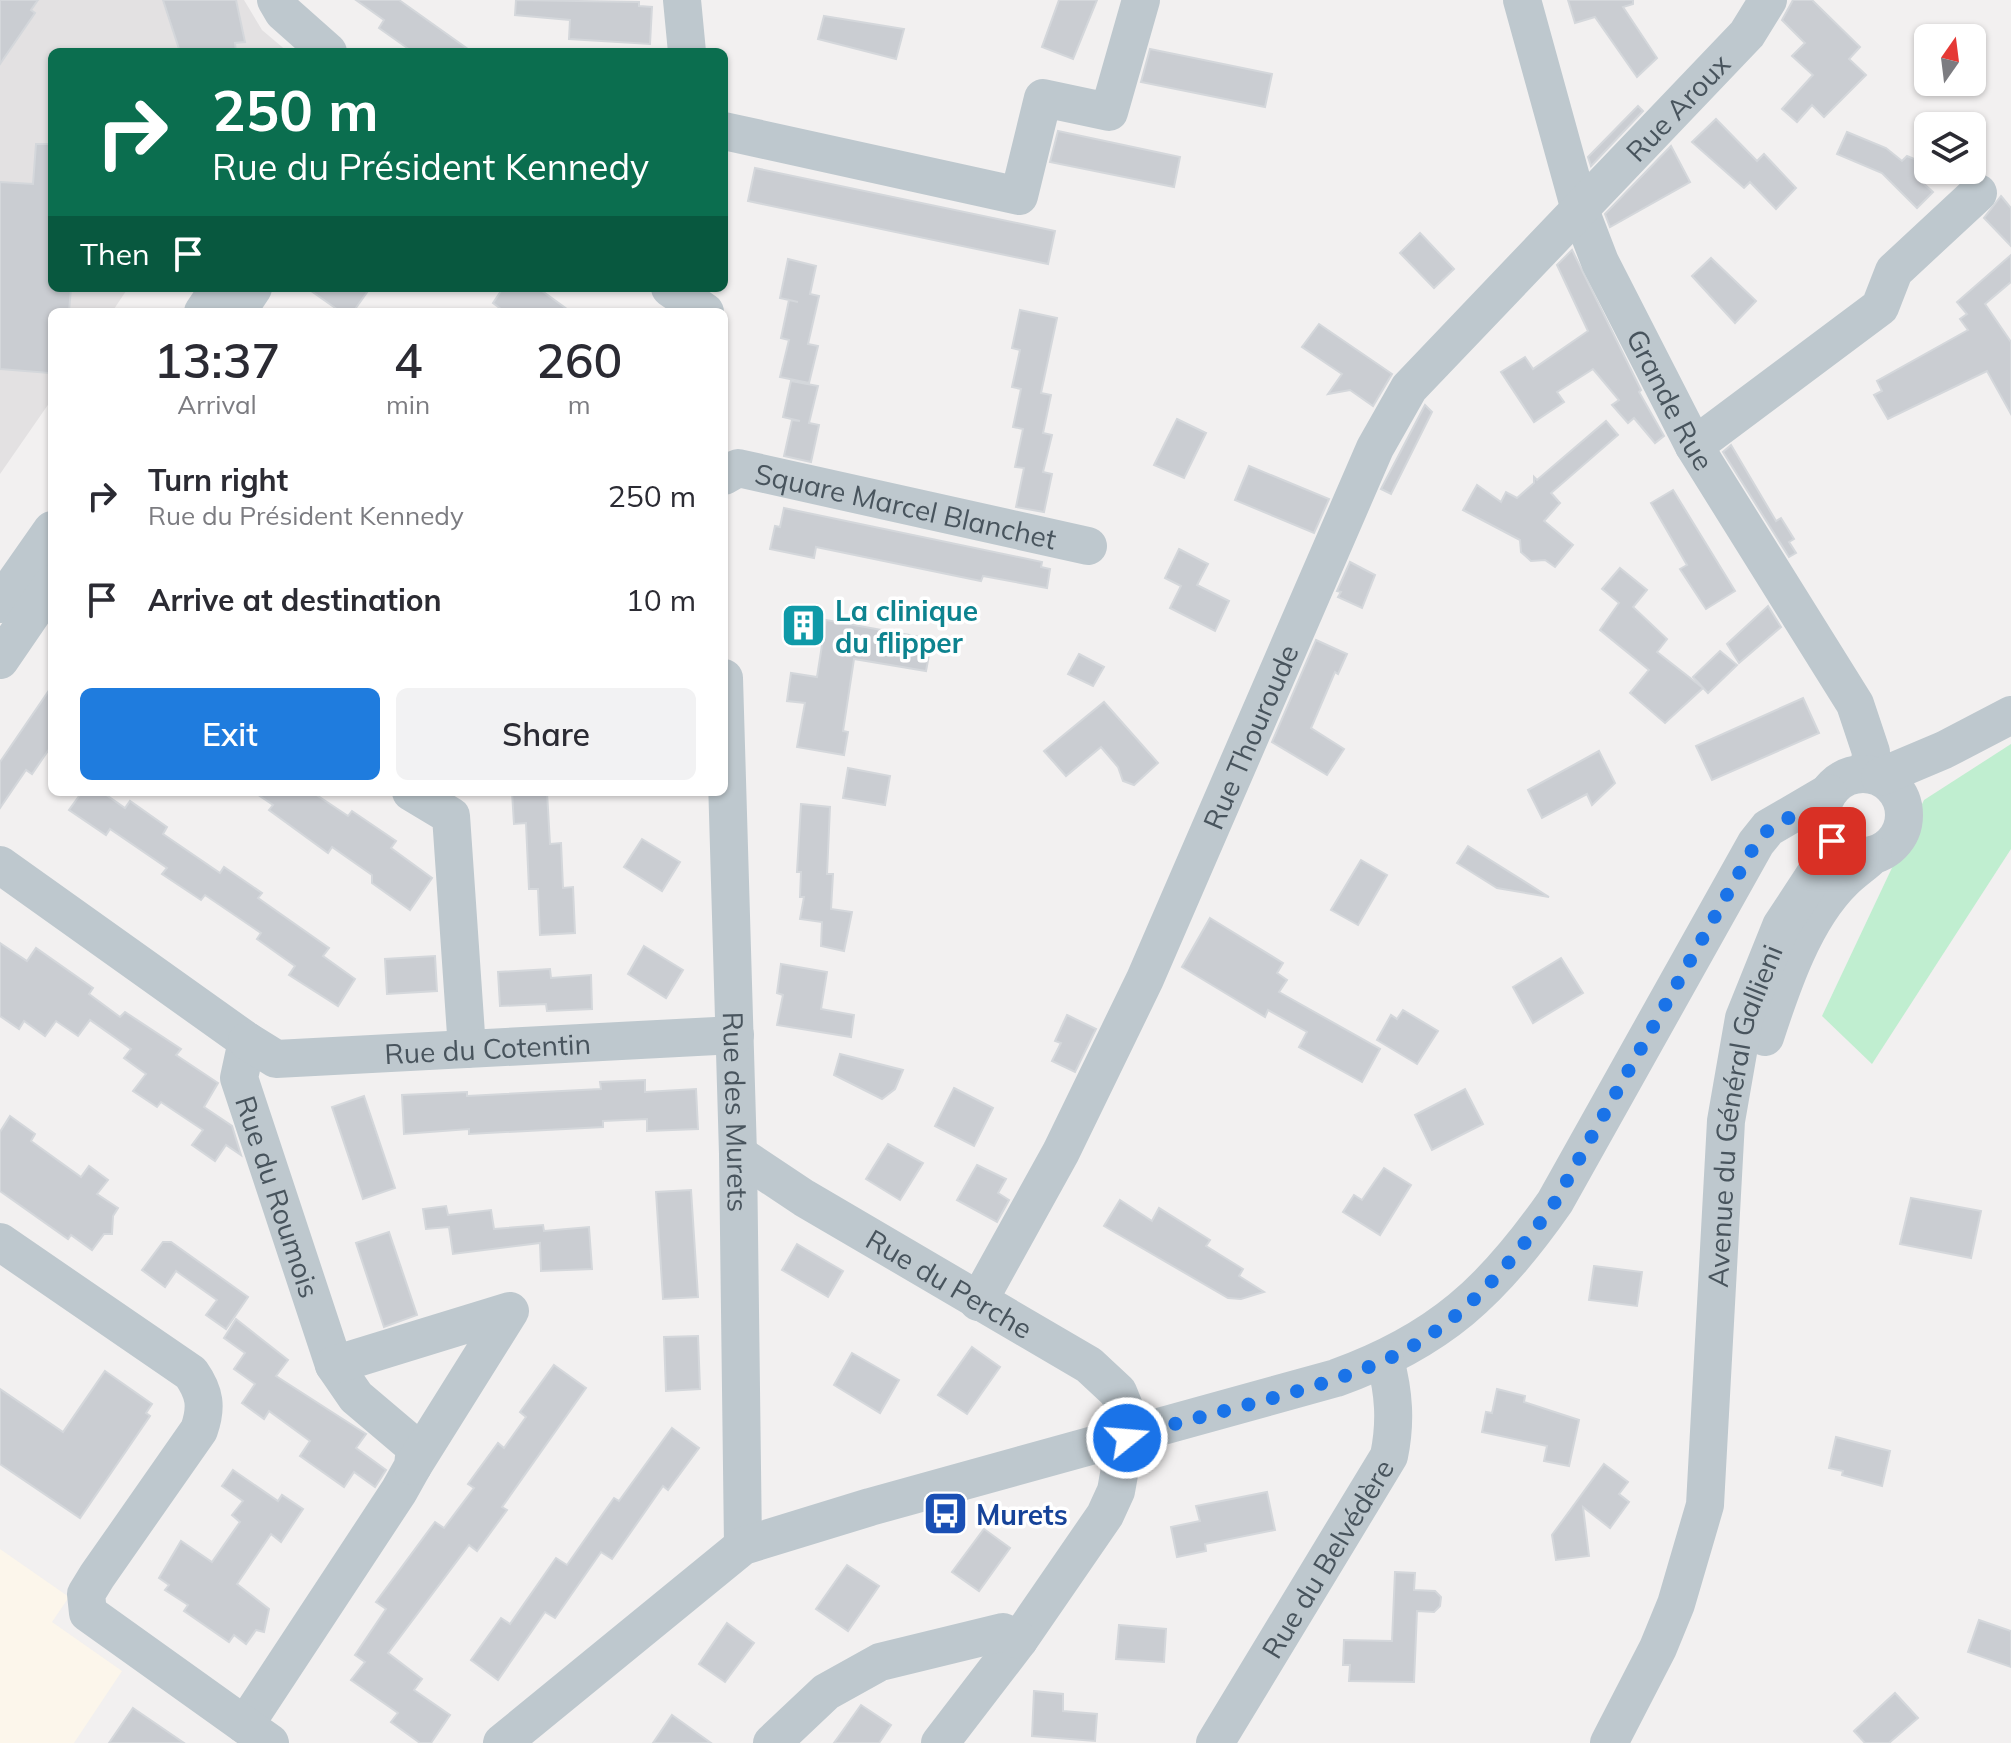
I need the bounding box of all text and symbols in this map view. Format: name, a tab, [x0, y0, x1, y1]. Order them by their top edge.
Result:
north arrow	[1914, 24, 1986, 96]
map controls	[1914, 24, 1986, 184]
street label: Rue Aroux	[1618, 46, 1737, 168]
text: 250 m	[212, 75, 379, 145]
icon: right	[80, 80, 184, 184]
button: layers	[1914, 112, 1986, 184]
text: Rue du Président Kennedy	[212, 144, 649, 189]
icon: arrive	[166, 232, 210, 276]
text: Then	[80, 235, 150, 273]
street label: Grande Rue	[1620, 323, 1722, 476]
text: 13:37	[154, 330, 280, 390]
text: 4	[394, 330, 422, 390]
text: 260	[536, 330, 622, 390]
text: Arrival	[177, 388, 257, 421]
text: min	[386, 388, 430, 421]
text: m	[568, 388, 591, 421]
street label: Square Marcel Blanchet	[752, 455, 1060, 556]
text: Turn right	[148, 461, 288, 499]
icon: right	[80, 474, 124, 518]
text: 250 m	[608, 477, 696, 515]
text: Rue du Président Kennedy	[148, 499, 464, 532]
icon: arrive	[80, 578, 124, 622]
text: Arrive at destination	[148, 581, 442, 619]
text: 10 m	[626, 581, 696, 619]
place label: La clinique du flipper	[835, 593, 978, 660]
building icon: La clinique du flipper	[780, 602, 828, 650]
street label: Rue Thouroude	[1195, 639, 1305, 834]
button: Exit	[80, 688, 380, 780]
button: Share	[396, 688, 696, 780]
pin	[1798, 807, 1866, 875]
icon: arrive	[1810, 819, 1854, 863]
street label: Avenue du Général Gallieni	[1699, 939, 1789, 1288]
street label: Rue des Murets	[716, 1011, 756, 1212]
street label: Rue du Cotentin	[383, 1025, 592, 1071]
street label: Rue du Roumois	[229, 1091, 328, 1302]
street label: Rue du Perche	[860, 1221, 1039, 1346]
position arrow	[1085, 1396, 1169, 1480]
street label: Rue du Belvédère	[1253, 1452, 1401, 1664]
bus stop icon: Murets	[921, 1490, 969, 1538]
place label: Murets	[976, 1497, 1068, 1532]

